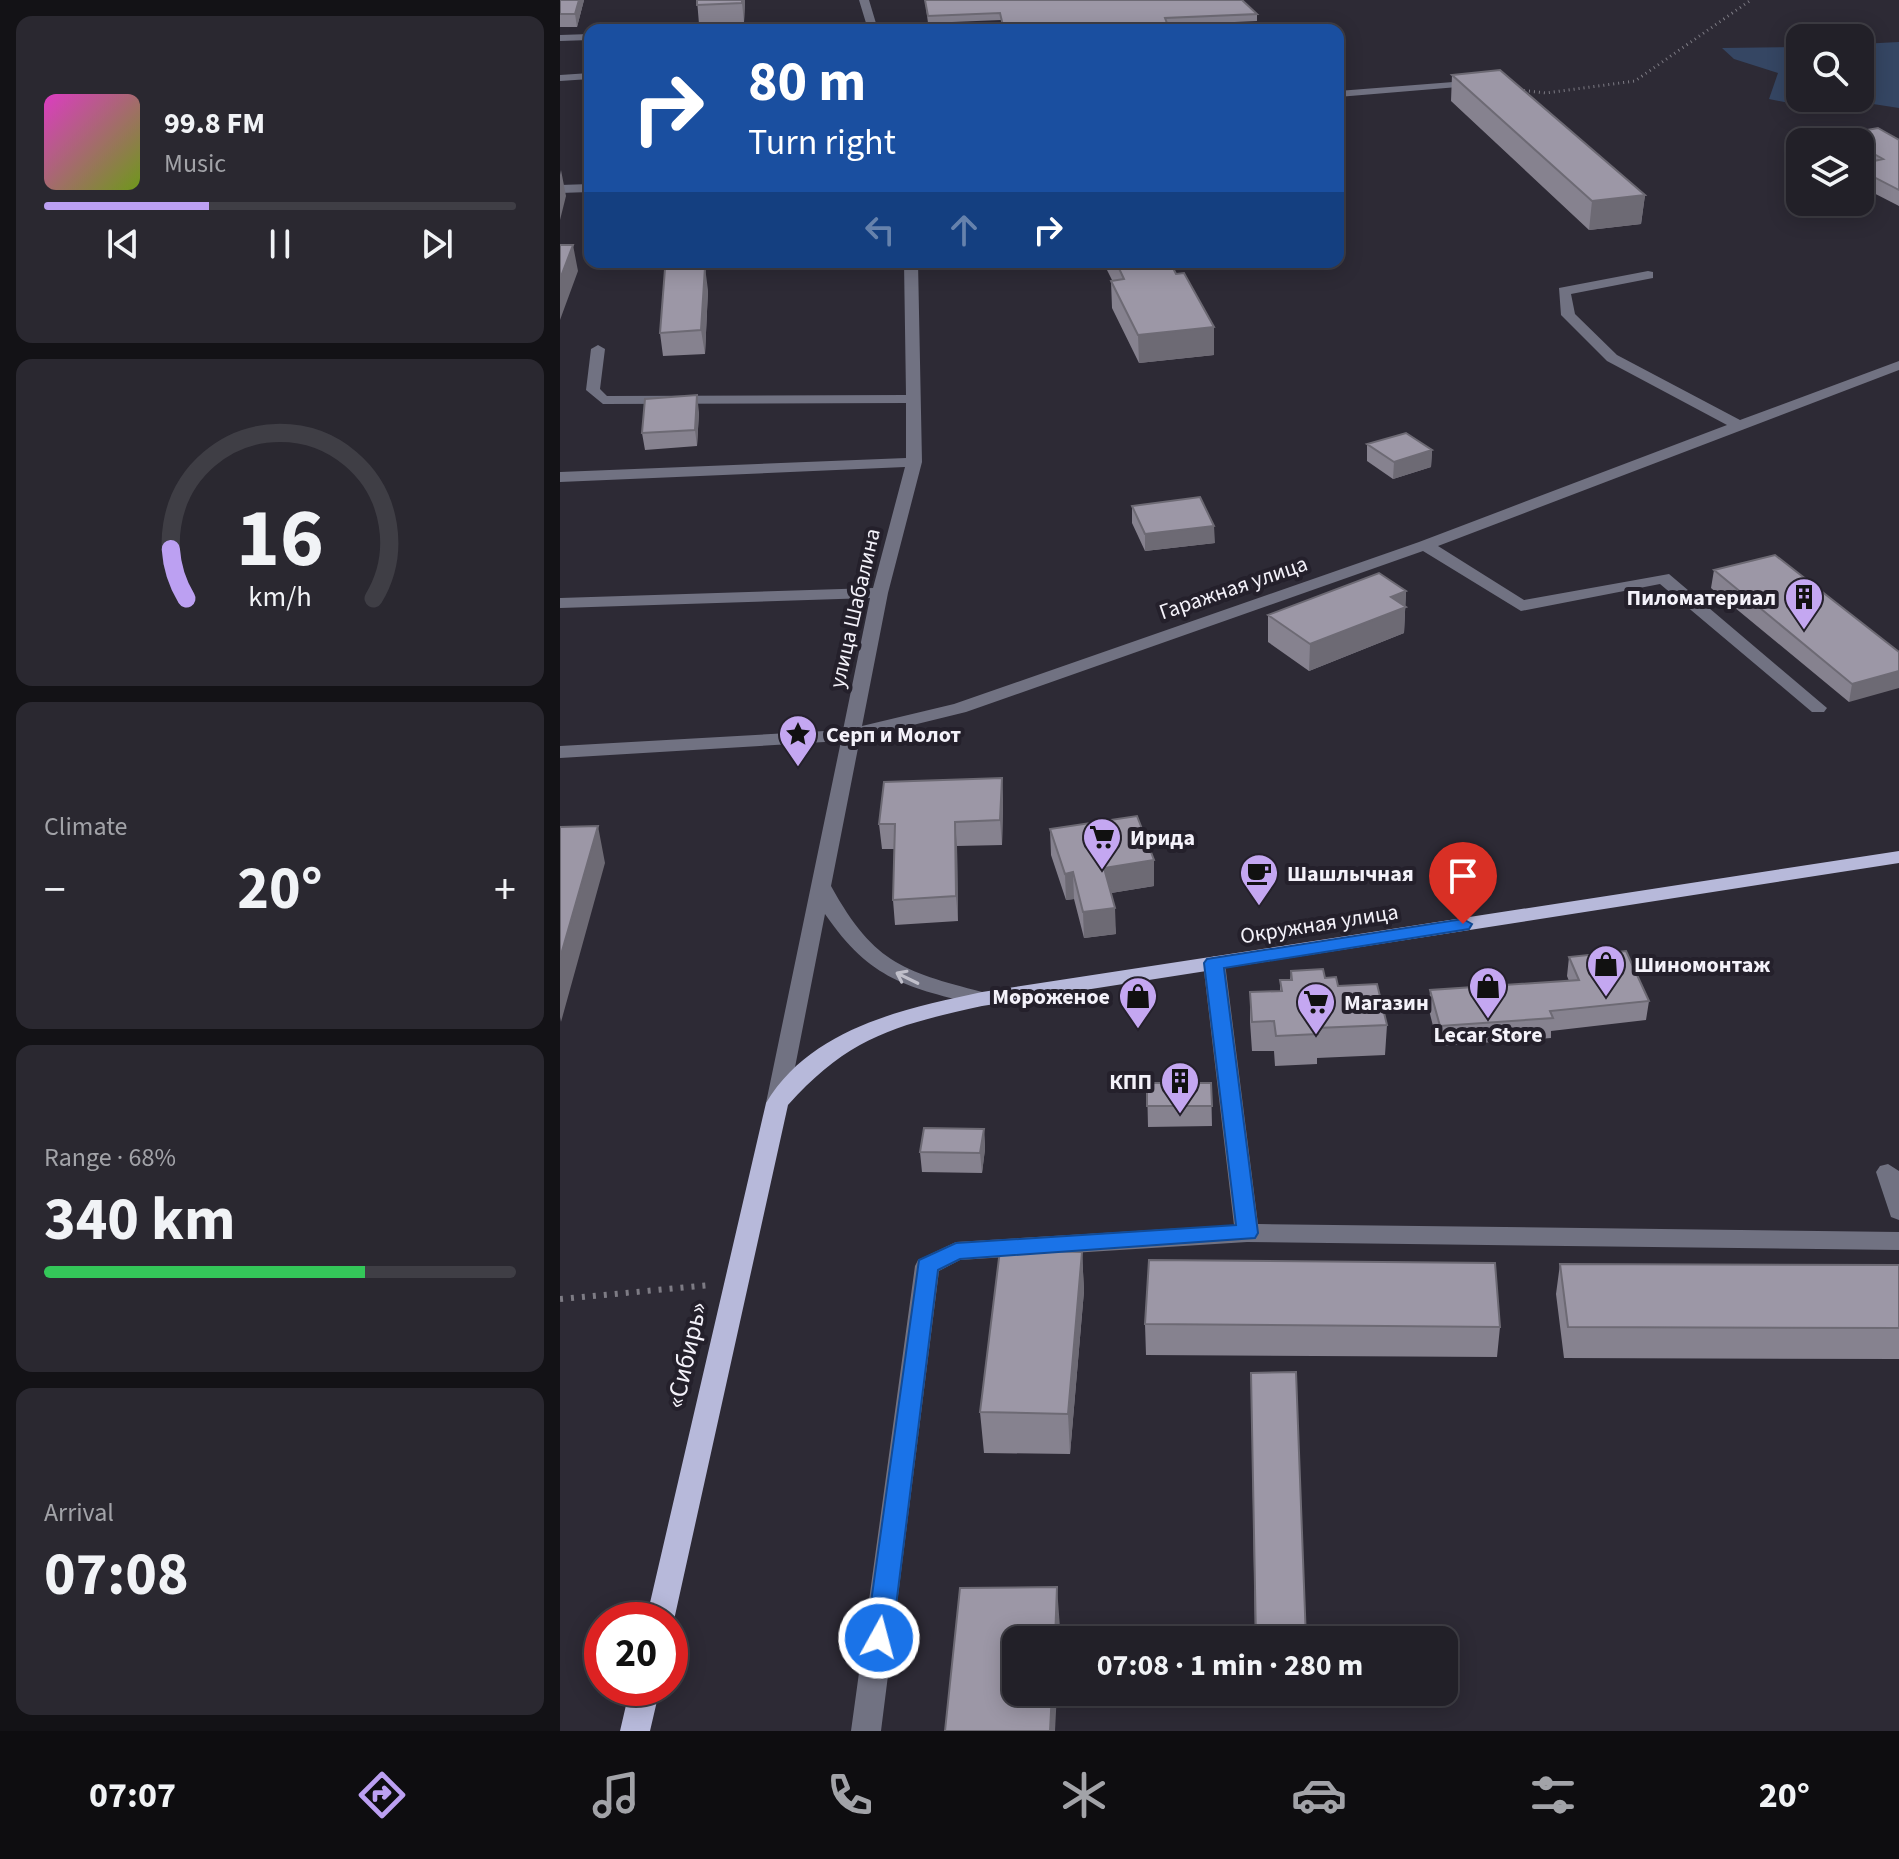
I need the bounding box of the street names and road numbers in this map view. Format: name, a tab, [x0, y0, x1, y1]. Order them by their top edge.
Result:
street label: улица Шабалина	[821, 525, 889, 691]
street label: Гаражная улица	[1155, 548, 1312, 628]
street label: Окружная улица	[1238, 896, 1401, 952]
street label: «Сибирь»	[656, 1298, 717, 1412]

